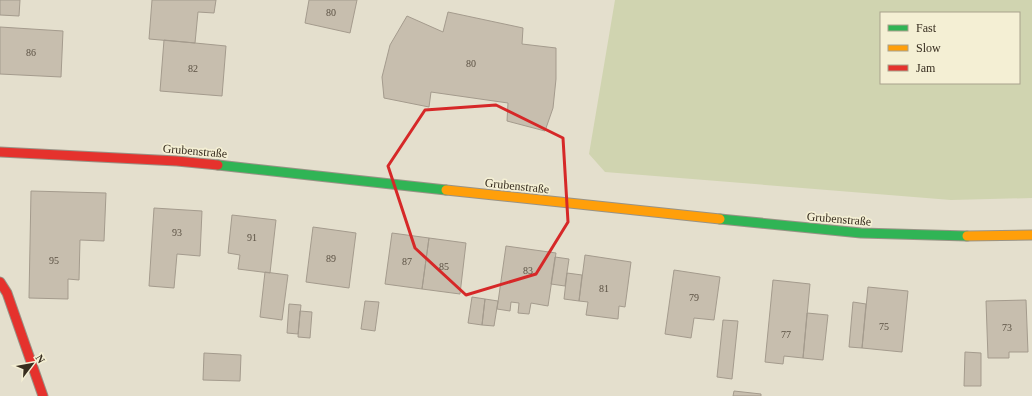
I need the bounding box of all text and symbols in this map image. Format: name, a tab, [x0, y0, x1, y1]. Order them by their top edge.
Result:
house number: 80	[326, 7, 336, 18]
legend	[880, 12, 1020, 84]
text: Fast	[916, 21, 937, 35]
text: Slow	[916, 41, 941, 55]
house number: 86	[26, 47, 36, 58]
house number: 80	[466, 58, 476, 69]
text: Jam	[916, 61, 936, 75]
house number: 82	[188, 63, 198, 74]
street label: Grubenstraße	[162, 141, 228, 161]
street label: Grubenstraße	[484, 176, 550, 196]
street label: Grubenstraße	[806, 209, 872, 229]
house number: 93	[172, 227, 182, 238]
house number: 91	[247, 232, 257, 243]
house number: 89	[326, 253, 336, 264]
house number: 95	[49, 255, 59, 266]
house number: 87	[402, 256, 412, 267]
house number: 85	[439, 261, 449, 272]
house number: 83	[523, 265, 533, 276]
house number: 81	[599, 283, 609, 294]
house number: 79	[689, 292, 699, 303]
house number: 75	[879, 321, 889, 332]
house number: 73	[1002, 322, 1012, 333]
house number: 77	[781, 329, 791, 340]
north arrow	[12, 344, 52, 384]
text: N	[33, 352, 48, 365]

